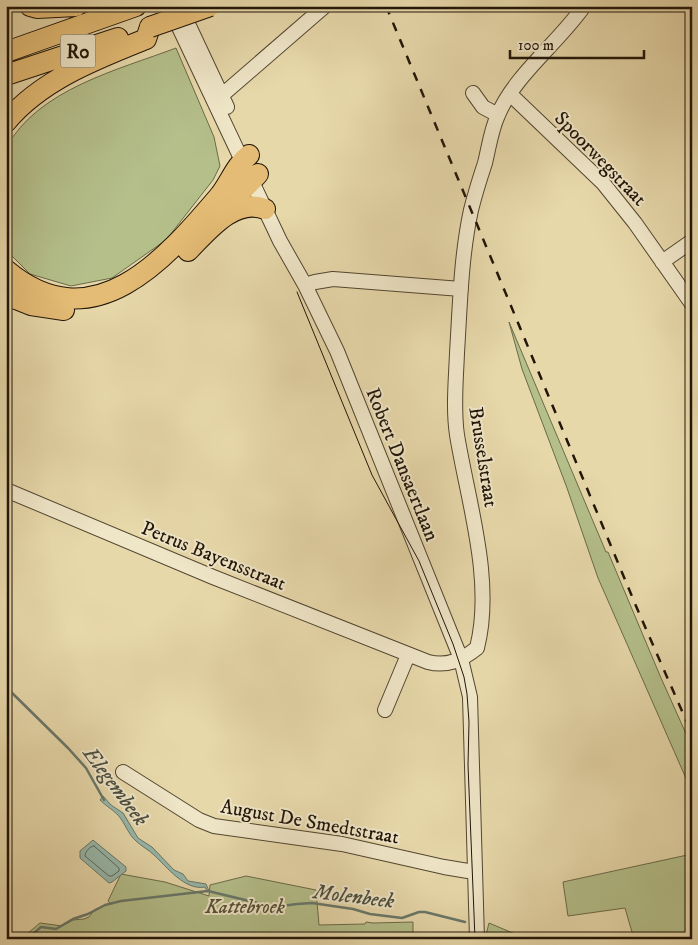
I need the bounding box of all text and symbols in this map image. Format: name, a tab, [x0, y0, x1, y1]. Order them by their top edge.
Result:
scale bar	[510, 28, 644, 60]
road number: R0	[60, 34, 96, 68]
text: 100 m	[518, 36, 554, 55]
street label: Spoorwegstraat	[548, 106, 651, 212]
street label: Robert Dansaertlaan	[359, 384, 444, 545]
street label: Brusselstraat	[462, 405, 503, 509]
street label: Petrus Bayensstraat	[137, 516, 289, 597]
water label: Elegembeek	[76, 741, 154, 832]
street label: August De Smedtstraat	[219, 794, 401, 850]
water label: Molenbeek	[310, 879, 396, 915]
park label: Kattebroek	[204, 895, 285, 920]

